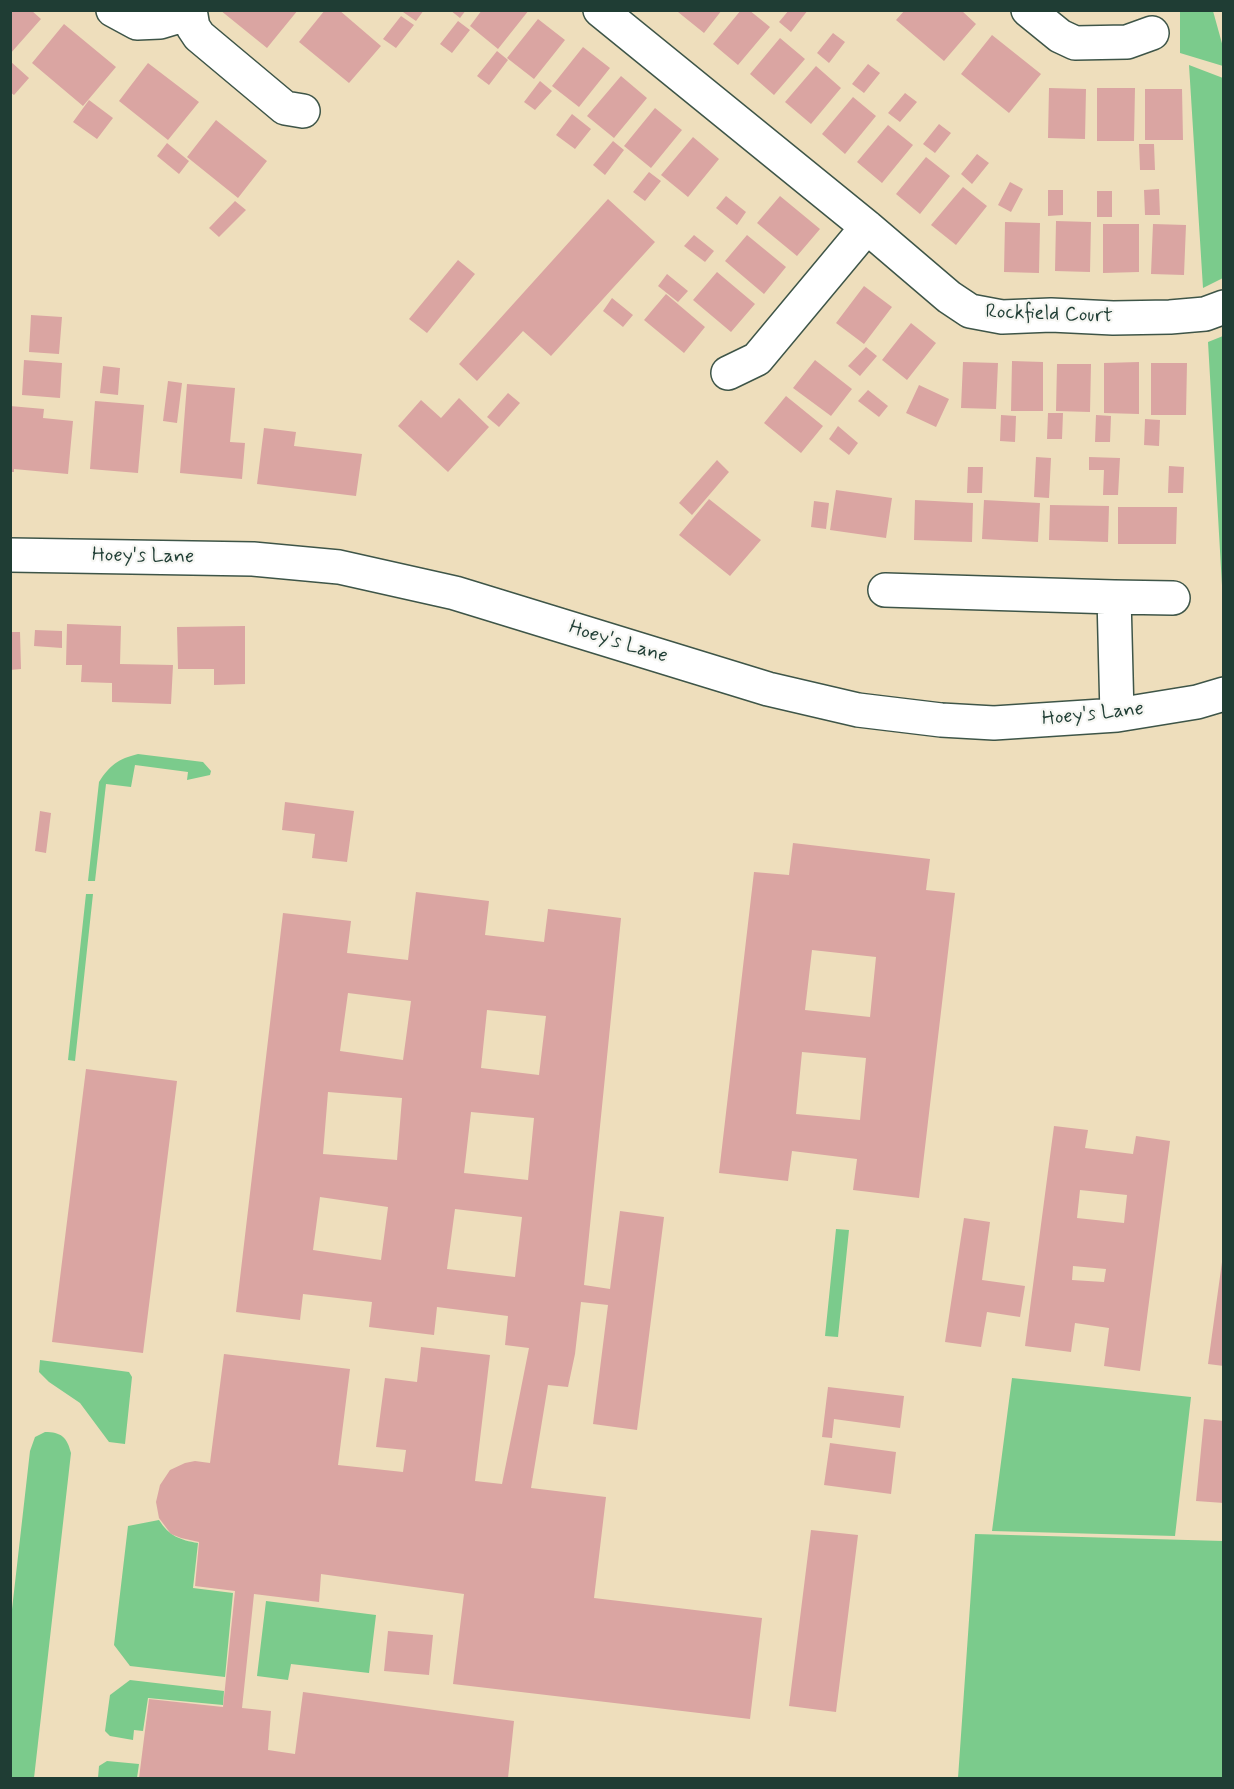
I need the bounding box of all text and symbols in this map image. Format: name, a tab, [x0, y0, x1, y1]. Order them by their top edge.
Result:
street label: Rockfield Court	[985, 301, 1113, 329]
street label: Hoey's Lane	[92, 544, 194, 570]
street label: Hoey's Lane	[566, 617, 670, 669]
street label: Hoey's Lane	[1041, 698, 1145, 732]

